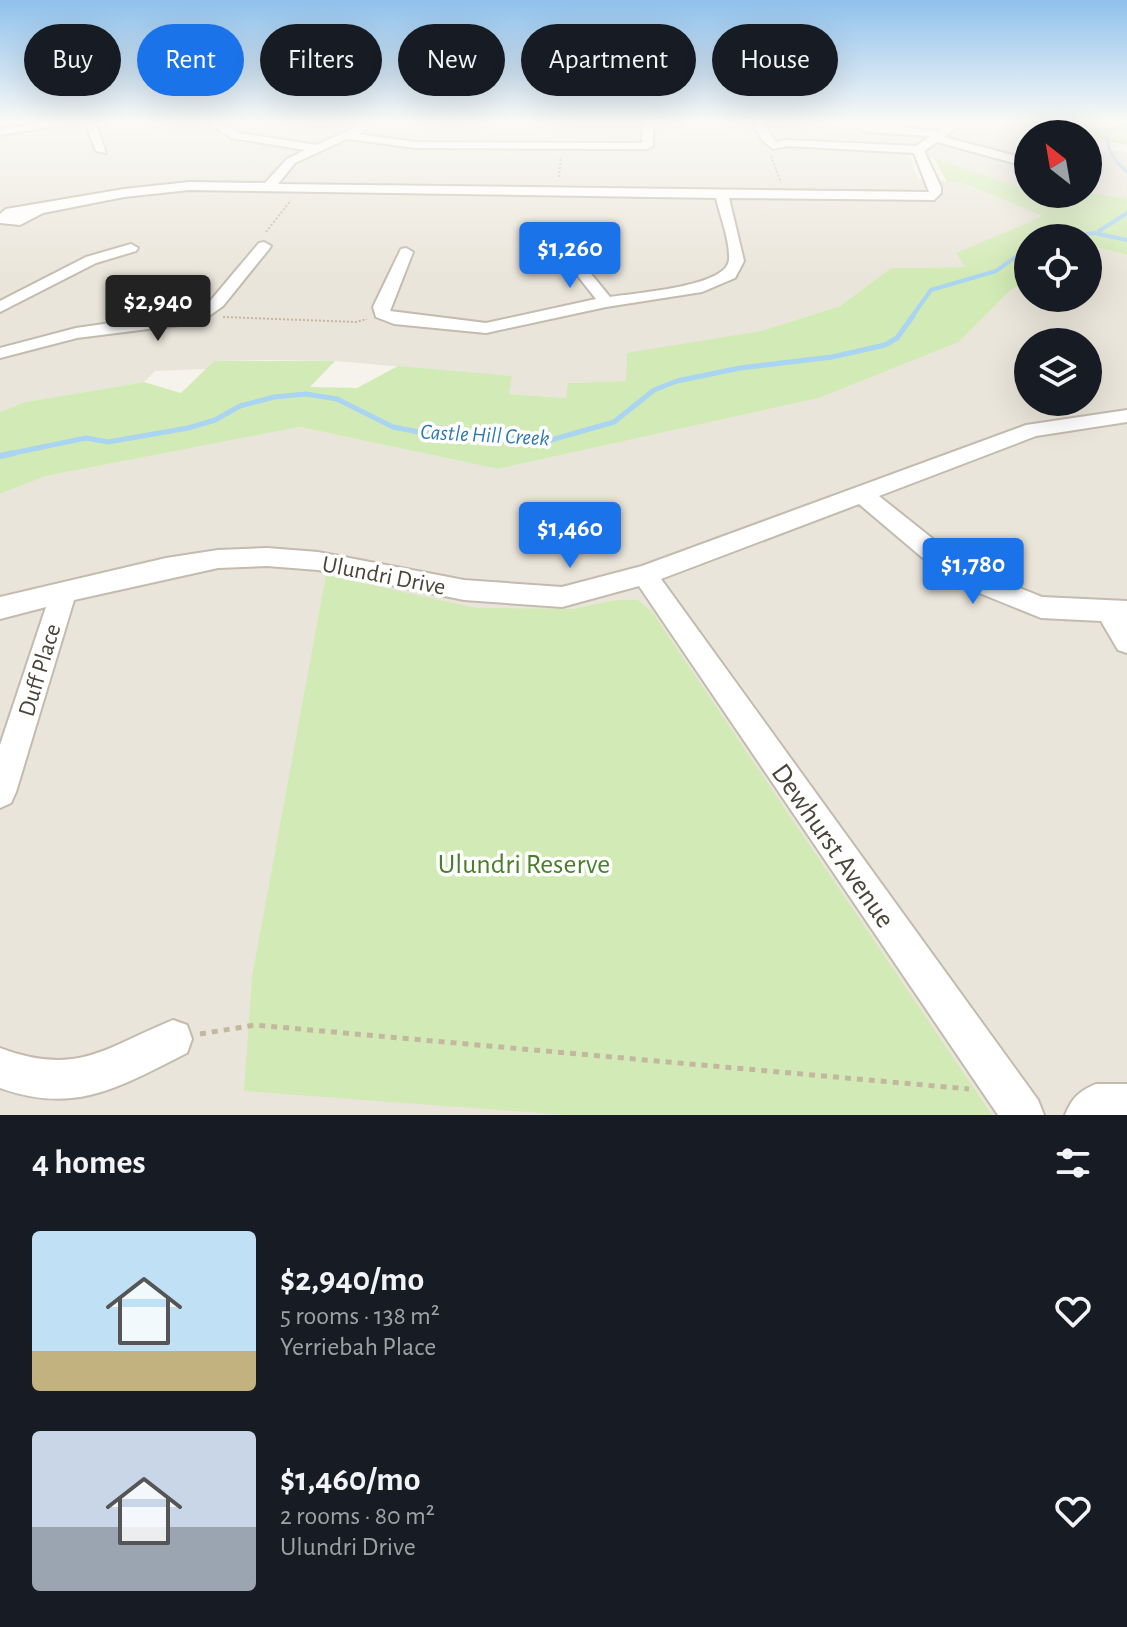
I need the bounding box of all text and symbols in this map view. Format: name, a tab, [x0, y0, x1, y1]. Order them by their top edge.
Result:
chip: Buy	[24, 24, 121, 96]
chip: Rent	[137, 24, 244, 96]
chip: Filters	[260, 24, 382, 96]
chip: New	[398, 24, 505, 96]
chip: Apartment	[521, 24, 696, 96]
chip: House	[712, 24, 838, 96]
north arrow	[1014, 120, 1102, 208]
map controls	[1014, 120, 1102, 416]
pin: $1,260	[505, 222, 635, 290]
button: locate	[1014, 224, 1102, 312]
text: $1,260	[537, 235, 603, 261]
pin: $2,940	[93, 275, 223, 343]
text: $2,940	[123, 288, 193, 314]
button: layers	[1014, 328, 1102, 416]
water label: Castle Hill Creek	[420, 421, 550, 449]
pin: $1,460	[505, 502, 635, 570]
text: $1,460	[537, 515, 603, 541]
pin: $1,780	[908, 538, 1038, 606]
text: $1,780	[941, 551, 1005, 577]
street label: Ulundri Drive	[320, 552, 448, 600]
street label: Duff Place	[14, 621, 65, 720]
street label: Dewhurst Avenue	[766, 759, 899, 933]
park label: Ulundri Reserve	[438, 851, 610, 879]
icon: filters	[1051, 1141, 1095, 1185]
text: 4 homes	[32, 1146, 146, 1180]
icon: home	[96, 1263, 192, 1359]
text: $2,940/mo	[280, 1263, 424, 1297]
icon: heart	[1051, 1289, 1095, 1333]
text: 5 rooms · 138 m²	[280, 1303, 440, 1329]
text: Yerriebah Place	[280, 1334, 436, 1360]
icon: home	[96, 1463, 192, 1559]
text: $1,460/mo	[280, 1463, 420, 1497]
icon: heart	[1051, 1489, 1095, 1533]
text: 2 rooms · 80 m²	[280, 1503, 435, 1529]
text: Ulundri Drive	[280, 1534, 416, 1560]

